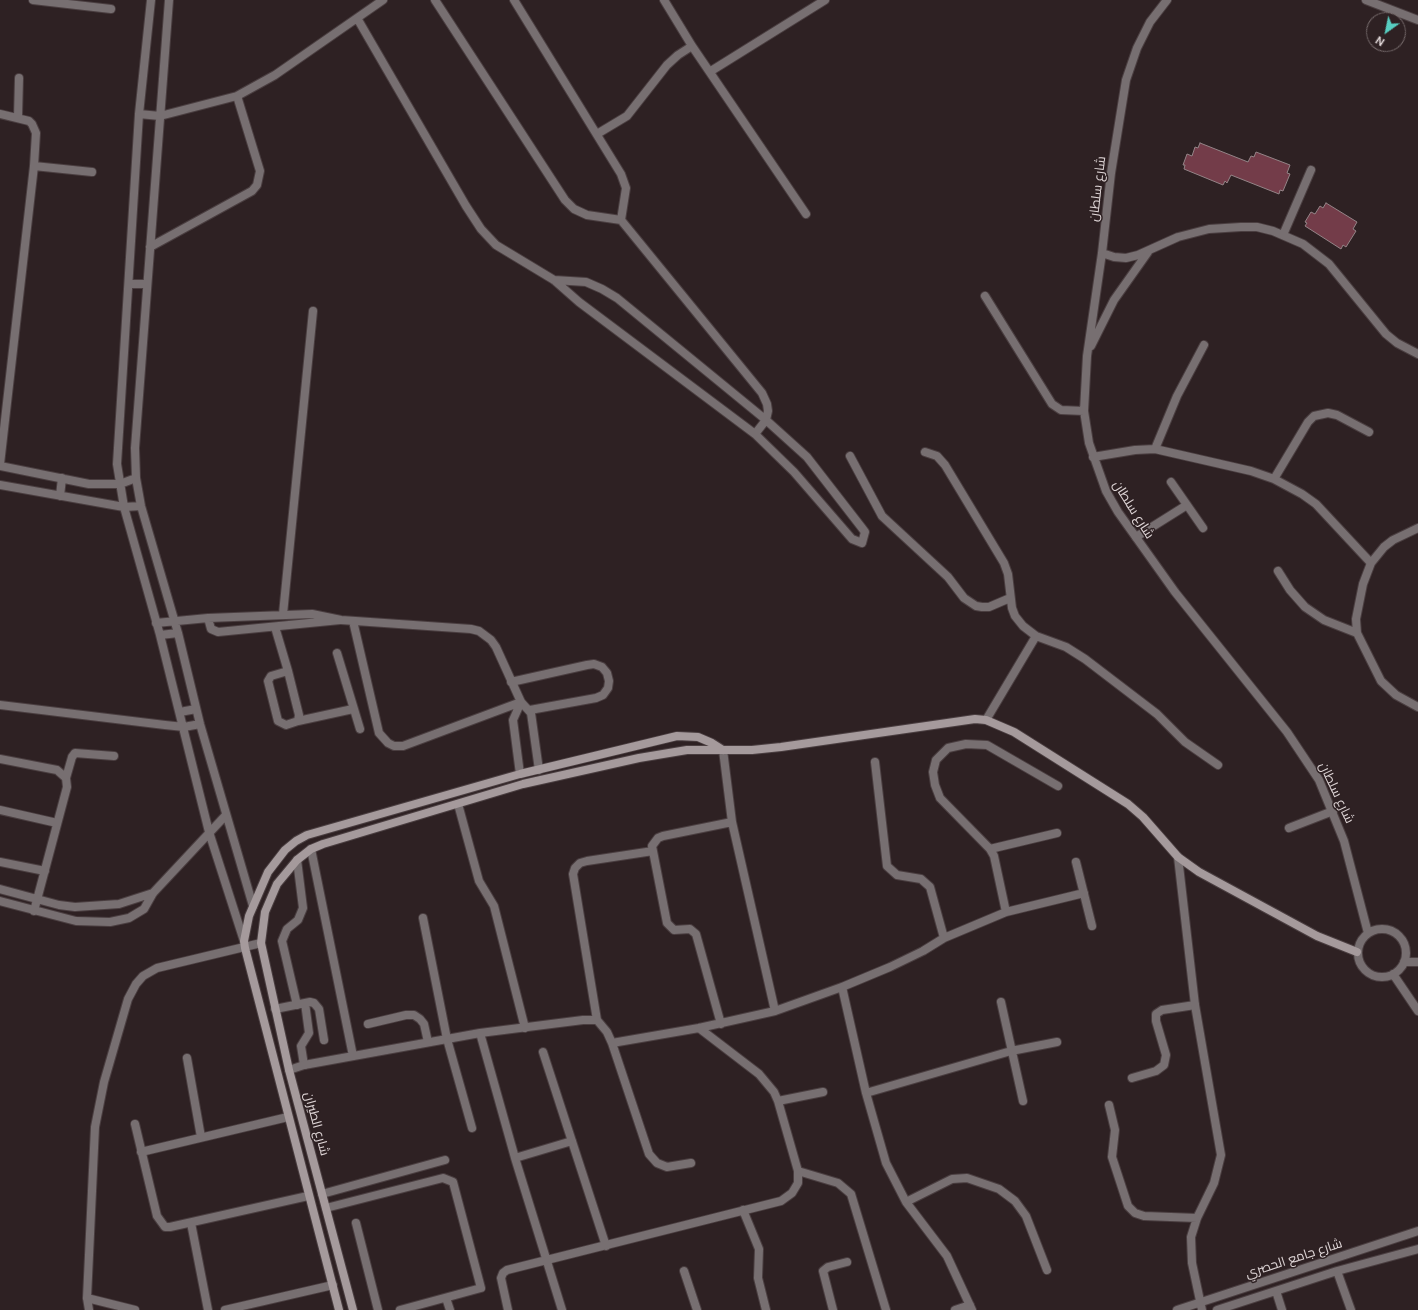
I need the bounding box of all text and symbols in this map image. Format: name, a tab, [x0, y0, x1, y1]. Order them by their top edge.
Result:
north arrow	[1366, 12, 1406, 52]
text: N	[1373, 33, 1387, 49]
street label: شارع سلطان	[1086, 155, 1110, 223]
street label: شارع سلطان	[1109, 478, 1157, 542]
street label: شارع سلطان	[1315, 760, 1357, 826]
street label: شارع الطيران	[300, 1090, 332, 1158]
street label: شارع جامع الحصري	[1244, 1236, 1344, 1282]

